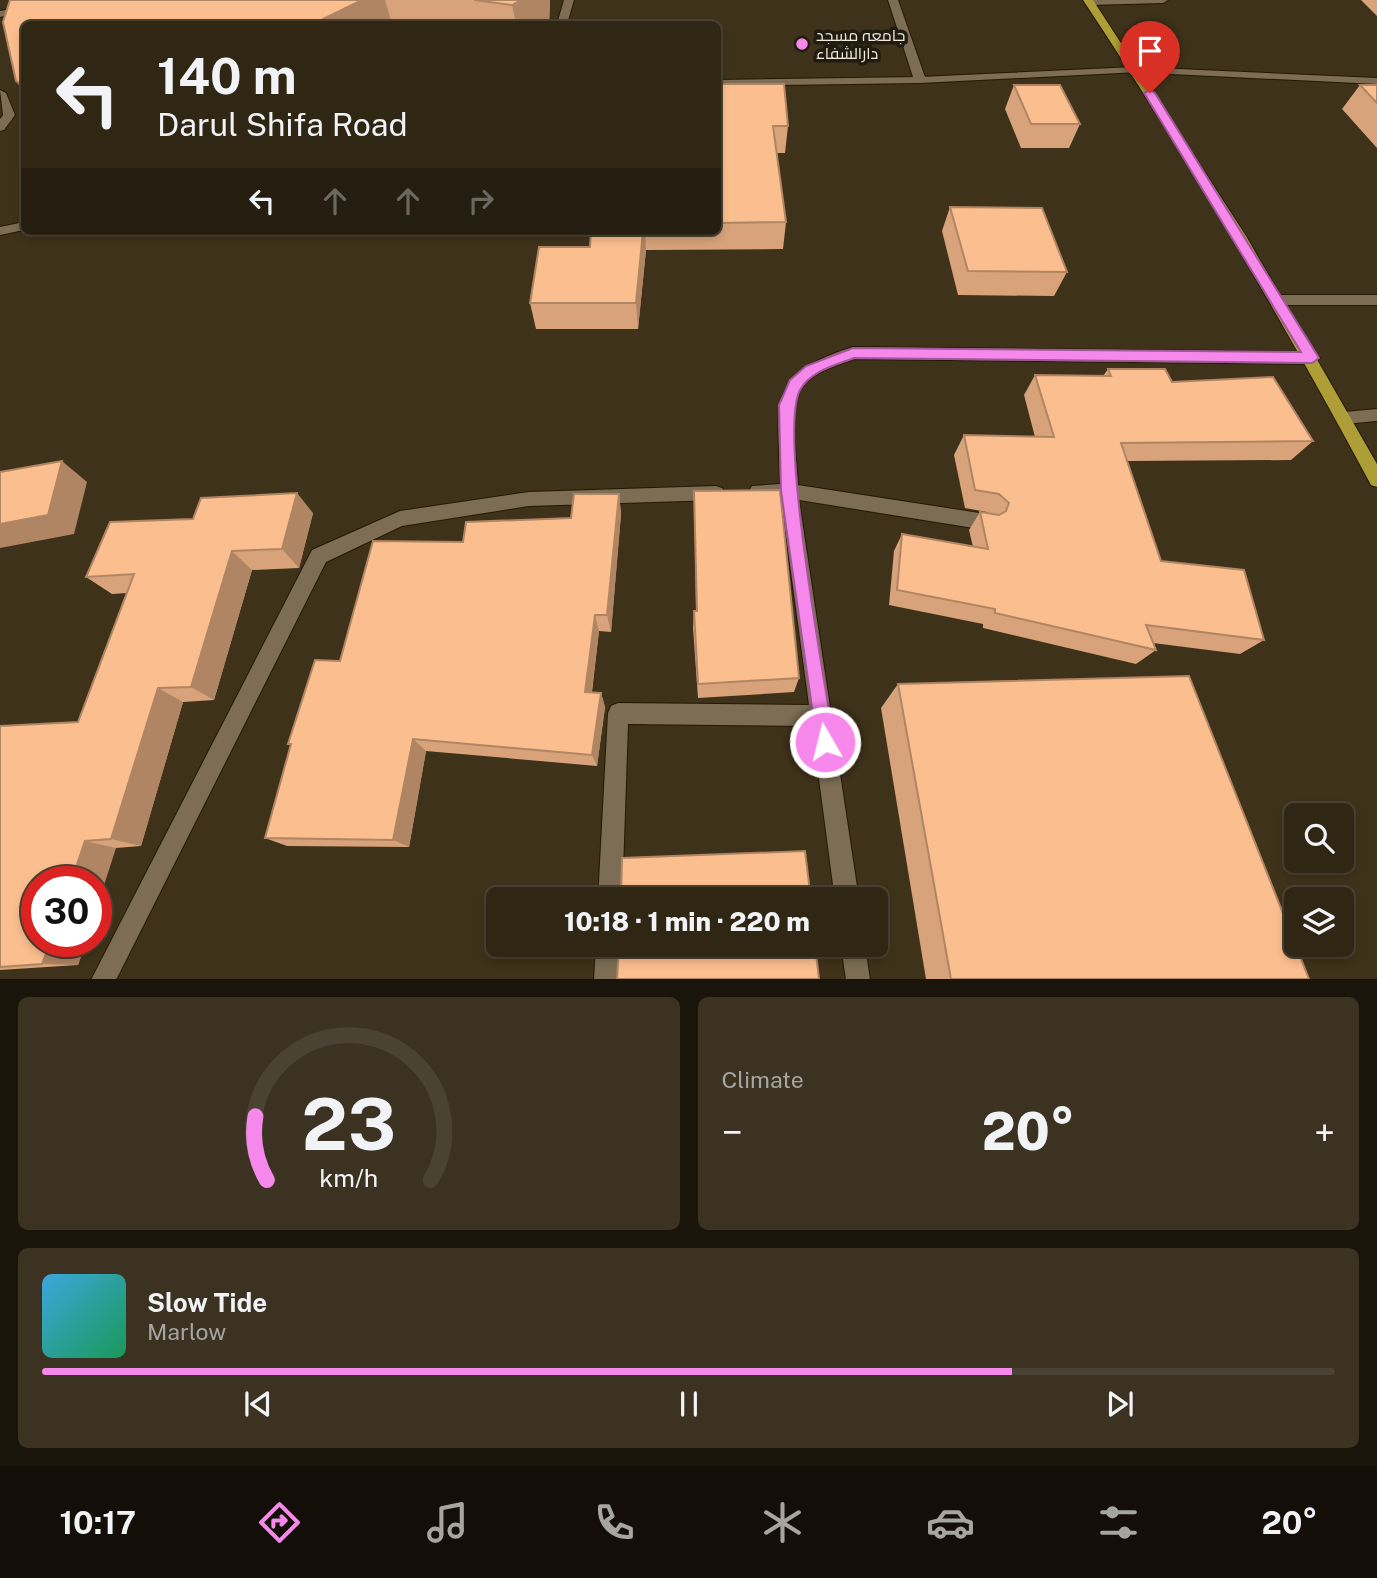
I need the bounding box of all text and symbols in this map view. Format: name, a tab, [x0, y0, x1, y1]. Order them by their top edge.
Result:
pin	[1120, 21, 1180, 93]
place label: جامعہ مسجد دارالشفاء	[816, 26, 905, 63]
icon: arrive	[1131, 32, 1169, 70]
marker: جامعہ مسجد دارالشفاء	[794, 36, 810, 52]
text: 140 m	[157, 47, 297, 105]
icon: left	[42, 49, 133, 140]
text: Darul Shifa Road	[157, 106, 408, 143]
icon: left	[243, 182, 281, 220]
icon: ahead	[316, 182, 354, 220]
icon: ahead	[389, 182, 427, 220]
icon: right	[462, 182, 500, 220]
position arrow	[788, 705, 862, 779]
map controls	[1284, 803, 1354, 957]
button: search	[1284, 803, 1354, 873]
speed limit sign: 30	[21, 866, 112, 957]
button: layers	[1284, 887, 1354, 957]
text: 10:18 · 1 min · 220 m	[564, 906, 810, 937]
text: Climate	[722, 1066, 804, 1093]
text: 23	[301, 1081, 396, 1166]
text: 20°	[982, 1101, 1075, 1162]
text: −	[722, 1110, 743, 1155]
text: +	[1314, 1110, 1335, 1155]
text: km/h	[319, 1162, 378, 1192]
text: Slow Tide	[147, 1287, 267, 1318]
text: Marlow	[147, 1318, 226, 1345]
icon: previous	[239, 1385, 277, 1423]
icon: pause	[670, 1385, 708, 1423]
icon: next	[1101, 1385, 1139, 1423]
icon: directions	[255, 1498, 304, 1547]
icon: music	[423, 1498, 472, 1547]
icon: phone	[590, 1498, 639, 1547]
icon: climate	[758, 1498, 807, 1547]
icon: car	[926, 1498, 975, 1547]
icon: filters	[1094, 1498, 1143, 1547]
text: 10:17	[59, 1504, 136, 1541]
text: 20°	[1261, 1504, 1318, 1541]

